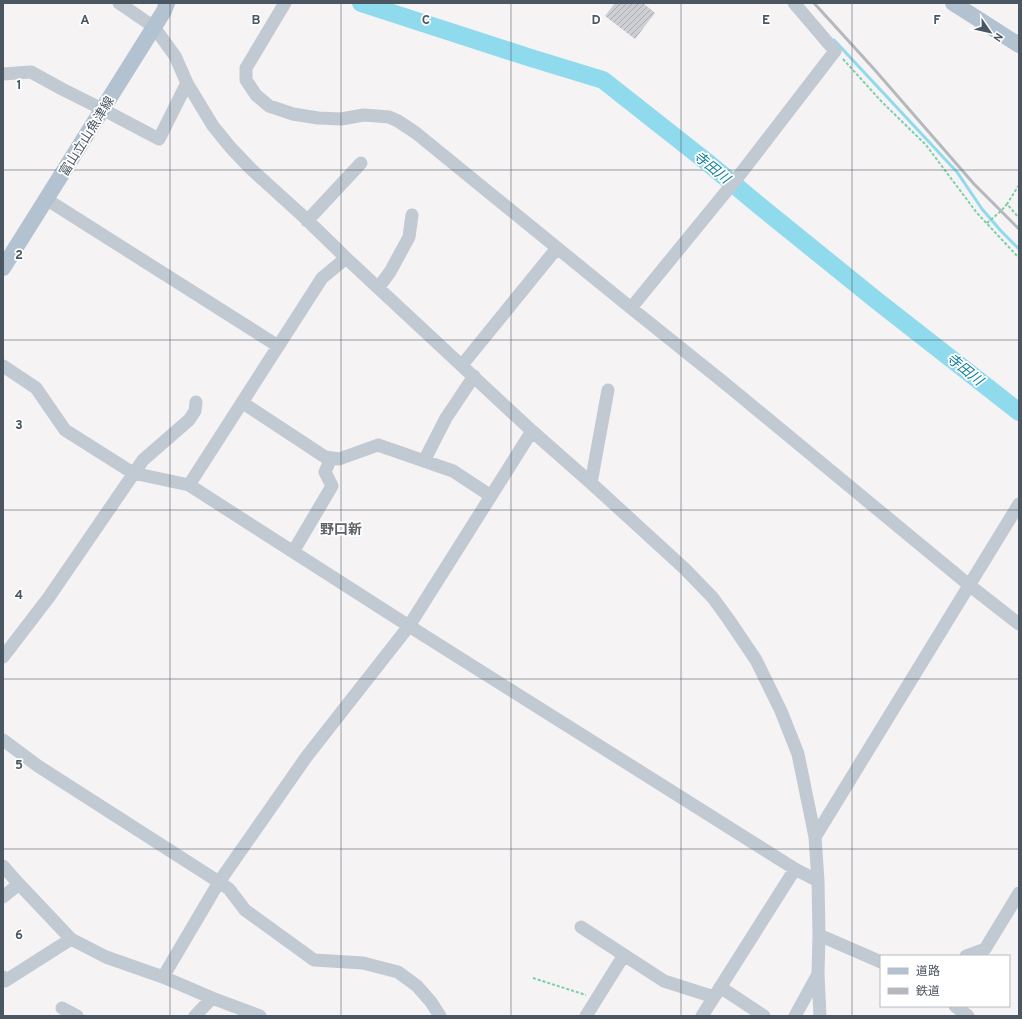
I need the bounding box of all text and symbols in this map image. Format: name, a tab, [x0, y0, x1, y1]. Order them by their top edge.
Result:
north arrow	[970, 12, 1010, 52]
text: A	[80, 13, 90, 29]
text: B	[252, 13, 261, 29]
text: C	[422, 13, 430, 29]
text: D	[591, 13, 601, 29]
text: E	[762, 13, 770, 29]
text: F	[933, 13, 941, 29]
text: N	[989, 30, 1005, 44]
text: 1	[16, 78, 22, 94]
street label: 富山立山魚津線	[56, 94, 119, 180]
water label: 寺田川	[689, 148, 734, 189]
text: 2	[15, 248, 23, 264]
water label: 寺田川	[942, 350, 987, 391]
text: 3	[15, 418, 23, 434]
district label: 野口新	[320, 522, 362, 539]
text: 4	[15, 588, 23, 604]
text: 5	[15, 758, 23, 774]
text: 6	[15, 928, 23, 944]
legend	[880, 955, 1010, 1007]
text: 道路	[916, 964, 940, 980]
text: 鉄道	[916, 984, 940, 1000]

